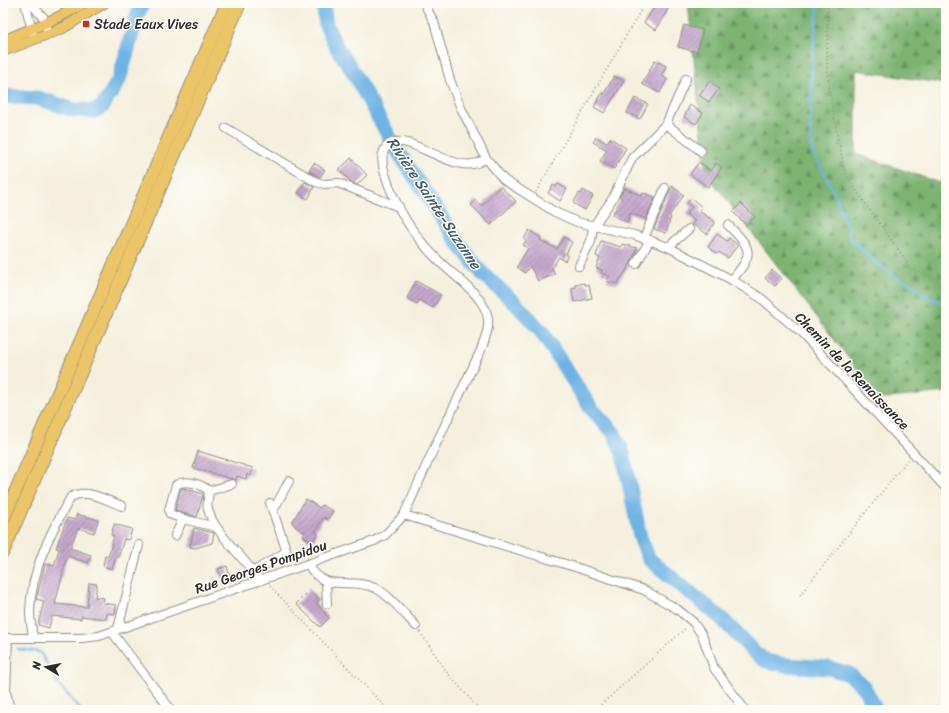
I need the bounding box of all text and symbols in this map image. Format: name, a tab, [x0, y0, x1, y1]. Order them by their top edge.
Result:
place label: Stade Eaux Vives	[94, 12, 199, 37]
marker: Stade Eaux Vives	[81, 19, 91, 29]
water label: Rivière Sainte-Suzanne	[380, 132, 489, 276]
street label: Chemin de la Renaissance	[788, 306, 916, 436]
street label: Rue Georges Pompidou	[192, 533, 331, 601]
north arrow	[26, 647, 66, 687]
text: N	[26, 660, 47, 672]

